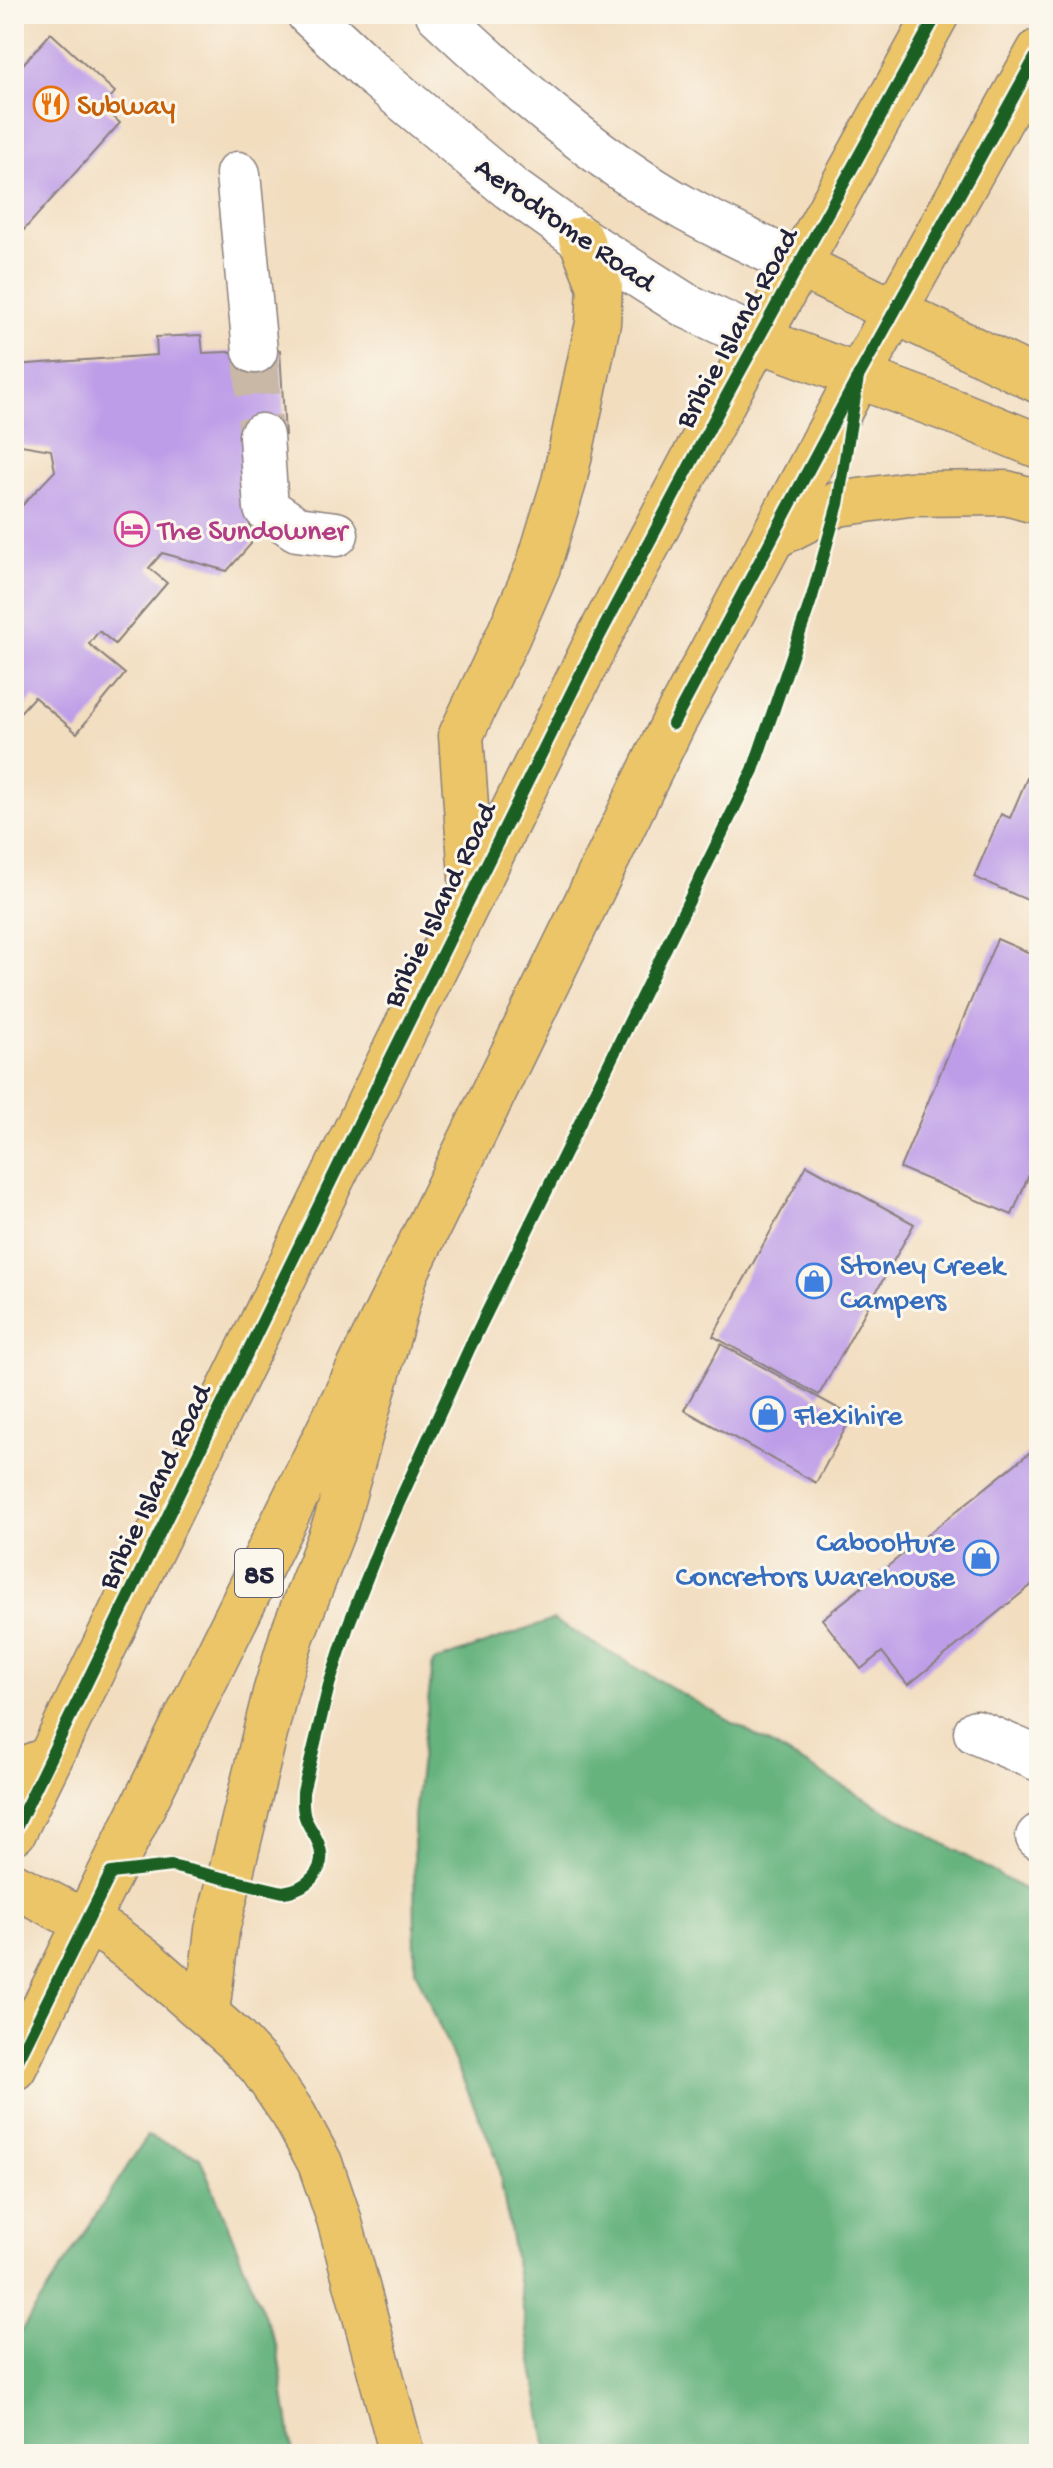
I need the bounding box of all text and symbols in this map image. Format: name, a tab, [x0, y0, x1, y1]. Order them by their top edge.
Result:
restaurant icon: Subway	[32, 85, 70, 123]
place label: Subway	[77, 91, 176, 126]
street label: Aerodrome Road	[466, 151, 662, 303]
street label: Bribie Island Road	[669, 221, 810, 436]
hotel icon: The Sundowner	[113, 510, 151, 548]
place label: The Sundowner	[156, 516, 350, 551]
street label: Bribie Island Road	[377, 796, 508, 1015]
place label: Stoney Creek Campers	[840, 1251, 1007, 1320]
shop icon: Stoney Creek Campers	[795, 1262, 833, 1300]
street label: Bribie Island Road	[92, 1378, 223, 1597]
shop icon: Flexihire	[749, 1395, 787, 1433]
place label: Flexihire	[793, 1401, 903, 1436]
place label: Caboolture Concretors Warehouse	[675, 1528, 956, 1597]
shop icon: Caboolture Concretors Warehouse	[962, 1539, 1000, 1577]
road number: 85	[235, 1549, 283, 1597]

